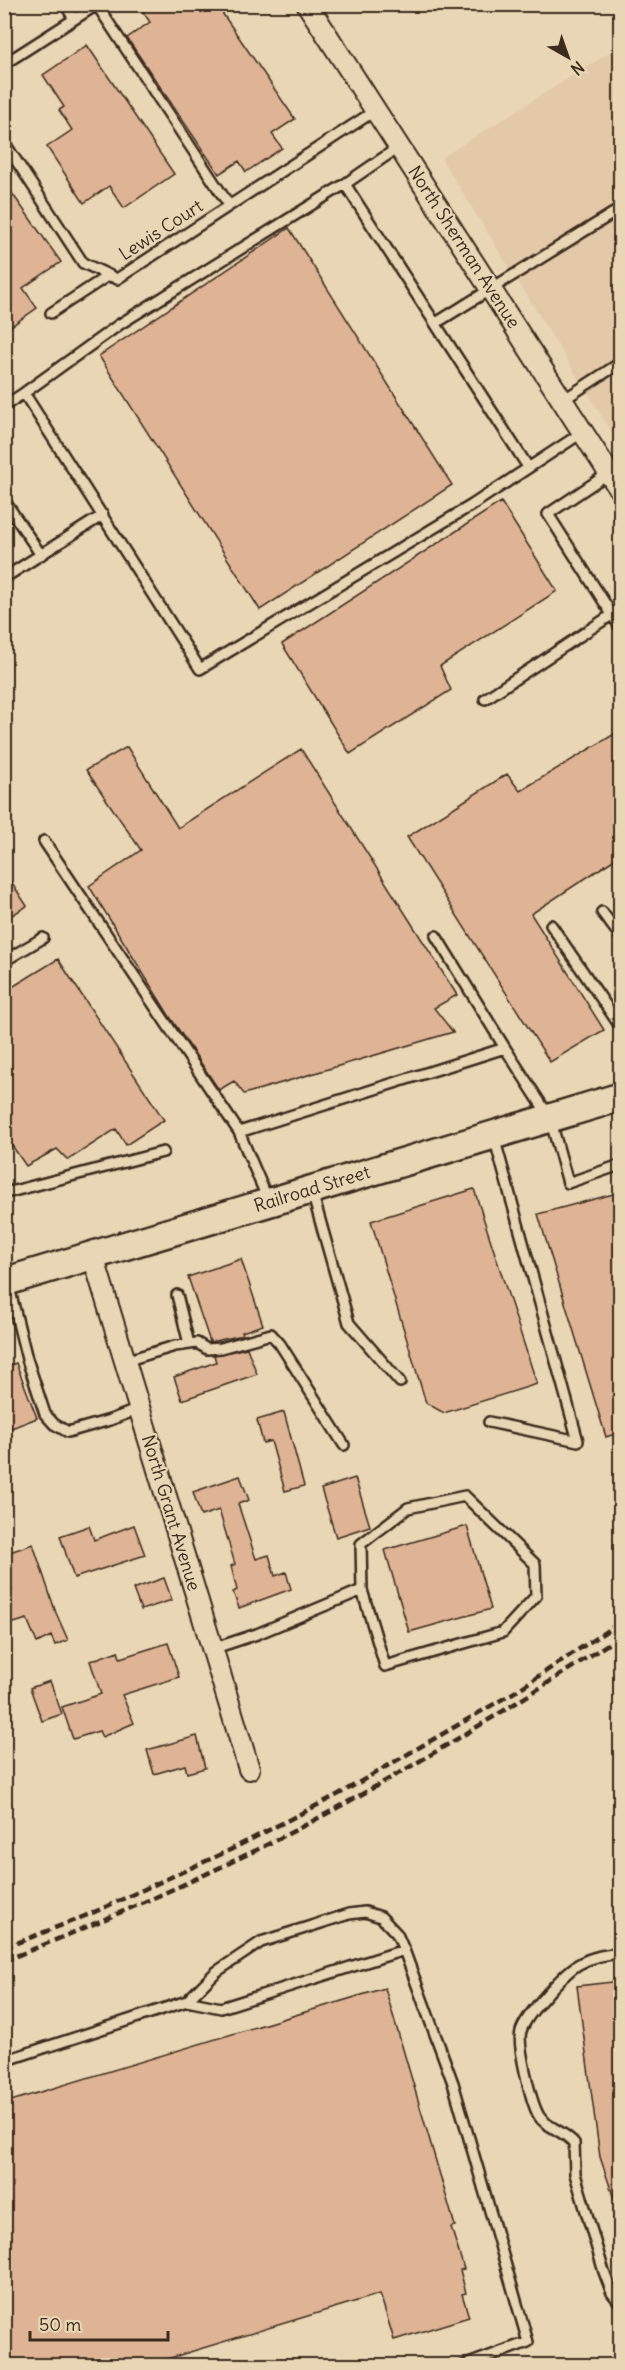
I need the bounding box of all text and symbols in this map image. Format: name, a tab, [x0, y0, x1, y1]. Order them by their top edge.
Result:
north arrow	[538, 27, 598, 87]
text: N	[567, 57, 588, 80]
street label: North Sherman Avenue	[403, 161, 526, 332]
street label: Lewis Court	[115, 194, 207, 265]
street label: Railroad Street	[251, 1160, 373, 1217]
street label: North Grant Avenue	[137, 1432, 206, 1594]
scale bar	[30, 2304, 168, 2342]
text: 50 m	[39, 2313, 81, 2336]

